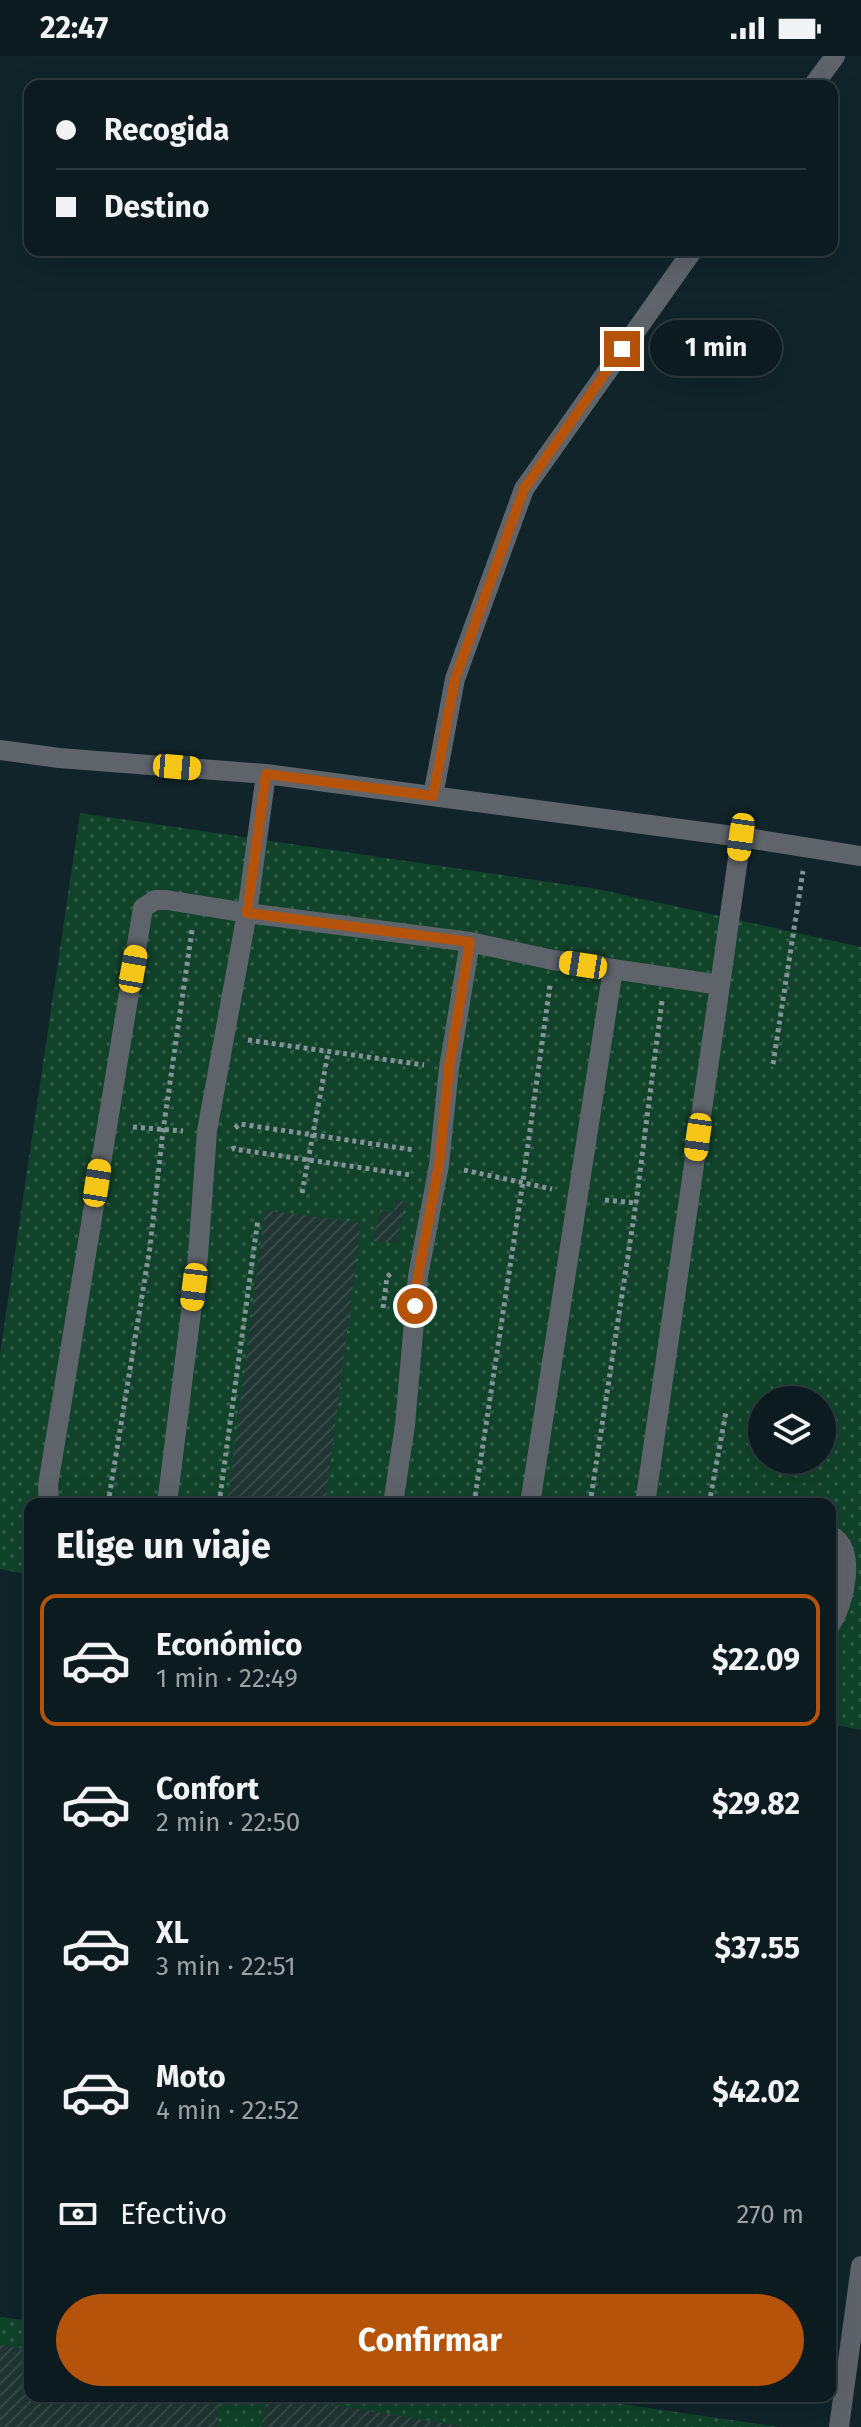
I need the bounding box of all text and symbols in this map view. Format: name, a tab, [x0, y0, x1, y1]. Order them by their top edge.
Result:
text: 22:47	[40, 10, 108, 46]
text: Recogida	[104, 112, 229, 148]
text: Destino	[104, 189, 209, 225]
callout: 1 min	[650, 321, 782, 377]
route end	[604, 331, 640, 367]
text: 1 min	[685, 332, 747, 363]
car	[152, 753, 202, 781]
car	[726, 812, 756, 862]
car	[117, 943, 149, 995]
car	[557, 949, 609, 981]
car	[683, 1112, 713, 1162]
car	[81, 1157, 113, 1209]
car	[179, 1262, 209, 1312]
route start	[397, 1288, 433, 1324]
map controls	[748, 1386, 836, 1474]
button: layers	[748, 1386, 836, 1474]
text: Elige un viaje	[56, 1524, 271, 1568]
icon: car	[60, 1624, 132, 1696]
text: Económico	[156, 1627, 302, 1663]
text: $22.09	[712, 1642, 800, 1678]
text: 1 min · 22:49	[156, 1663, 298, 1694]
icon: car	[60, 1768, 132, 1840]
text: Confort	[156, 1771, 259, 1807]
text: $29.82	[712, 1786, 800, 1822]
text: 2 min · 22:50	[156, 1807, 300, 1838]
icon: car	[60, 1912, 132, 1984]
text: XL	[156, 1915, 189, 1951]
text: $37.55	[715, 1930, 800, 1966]
text: 3 min · 22:51	[156, 1951, 296, 1982]
icon: car	[60, 2056, 132, 2128]
text: Moto	[156, 2059, 226, 2095]
text: $42.02	[712, 2074, 800, 2110]
text: 4 min · 22:52	[156, 2095, 299, 2126]
icon: cash	[56, 2192, 100, 2236]
text: Efectivo	[120, 2196, 227, 2232]
text: 270 m	[736, 2199, 804, 2230]
button: Confirmar	[56, 2294, 804, 2386]

